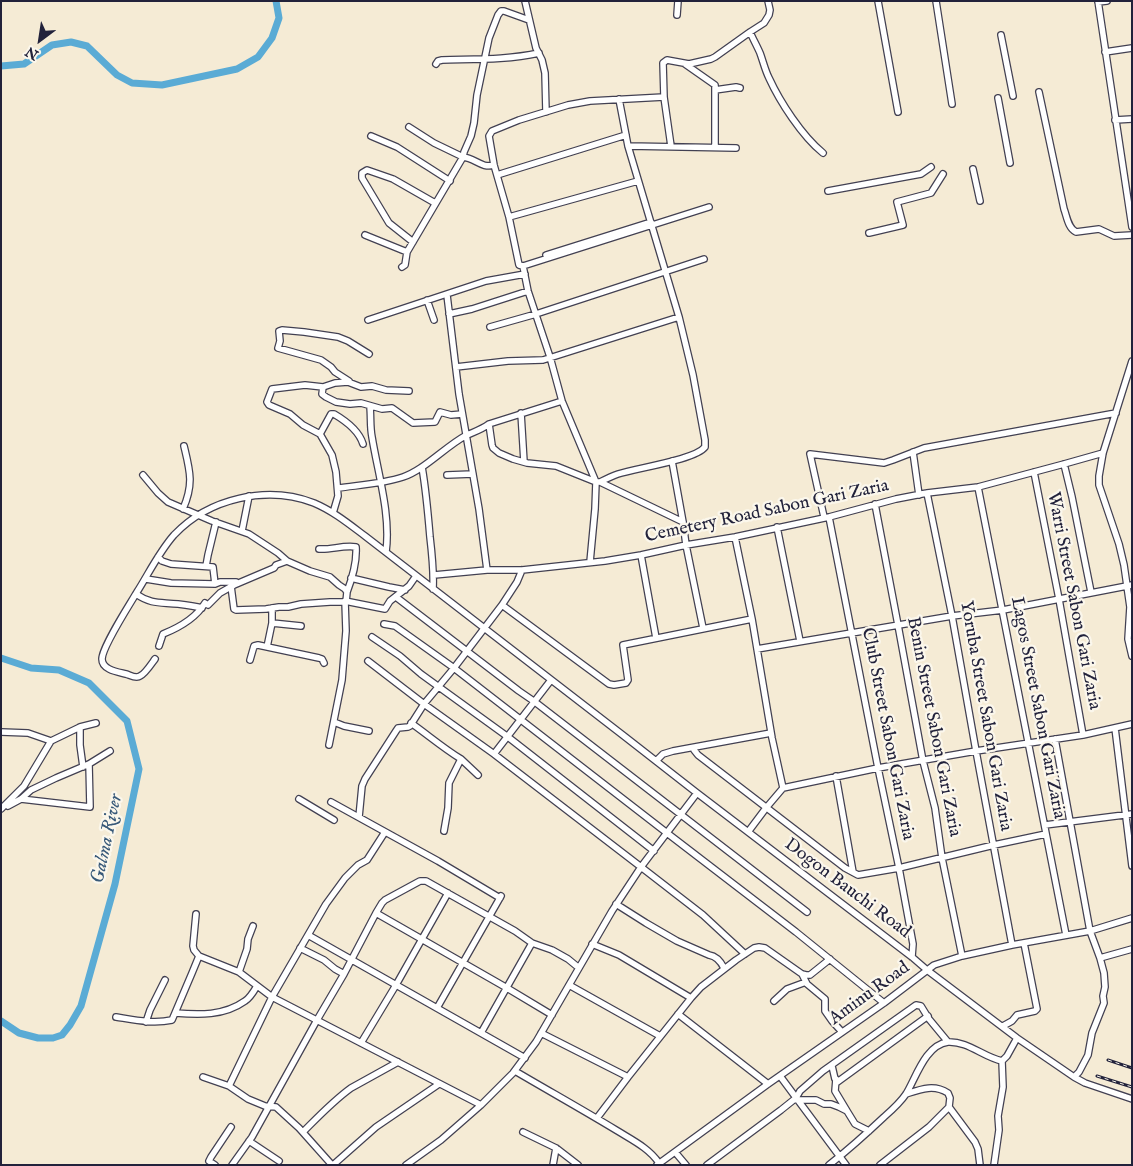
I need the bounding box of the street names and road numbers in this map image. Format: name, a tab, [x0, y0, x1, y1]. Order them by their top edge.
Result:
street label: Cemetery Road Sabon Gari Zaria	[643, 476, 891, 548]
street label: Warri Street Sabon Gari Zaria	[1041, 490, 1105, 712]
street label: Lagos Street Sabon Gari Zaria	[1005, 595, 1069, 821]
street label: Yoruba Street Sabon Gari Zaria	[954, 599, 1016, 833]
street label: Benin Street Sabon Gari Zaria	[901, 615, 965, 839]
street label: Club Street Sabon Gari Zaria	[856, 626, 918, 842]
street label: Dogon Bauchi Road	[779, 834, 915, 944]
street label: Aminu Road	[826, 958, 914, 1030]

